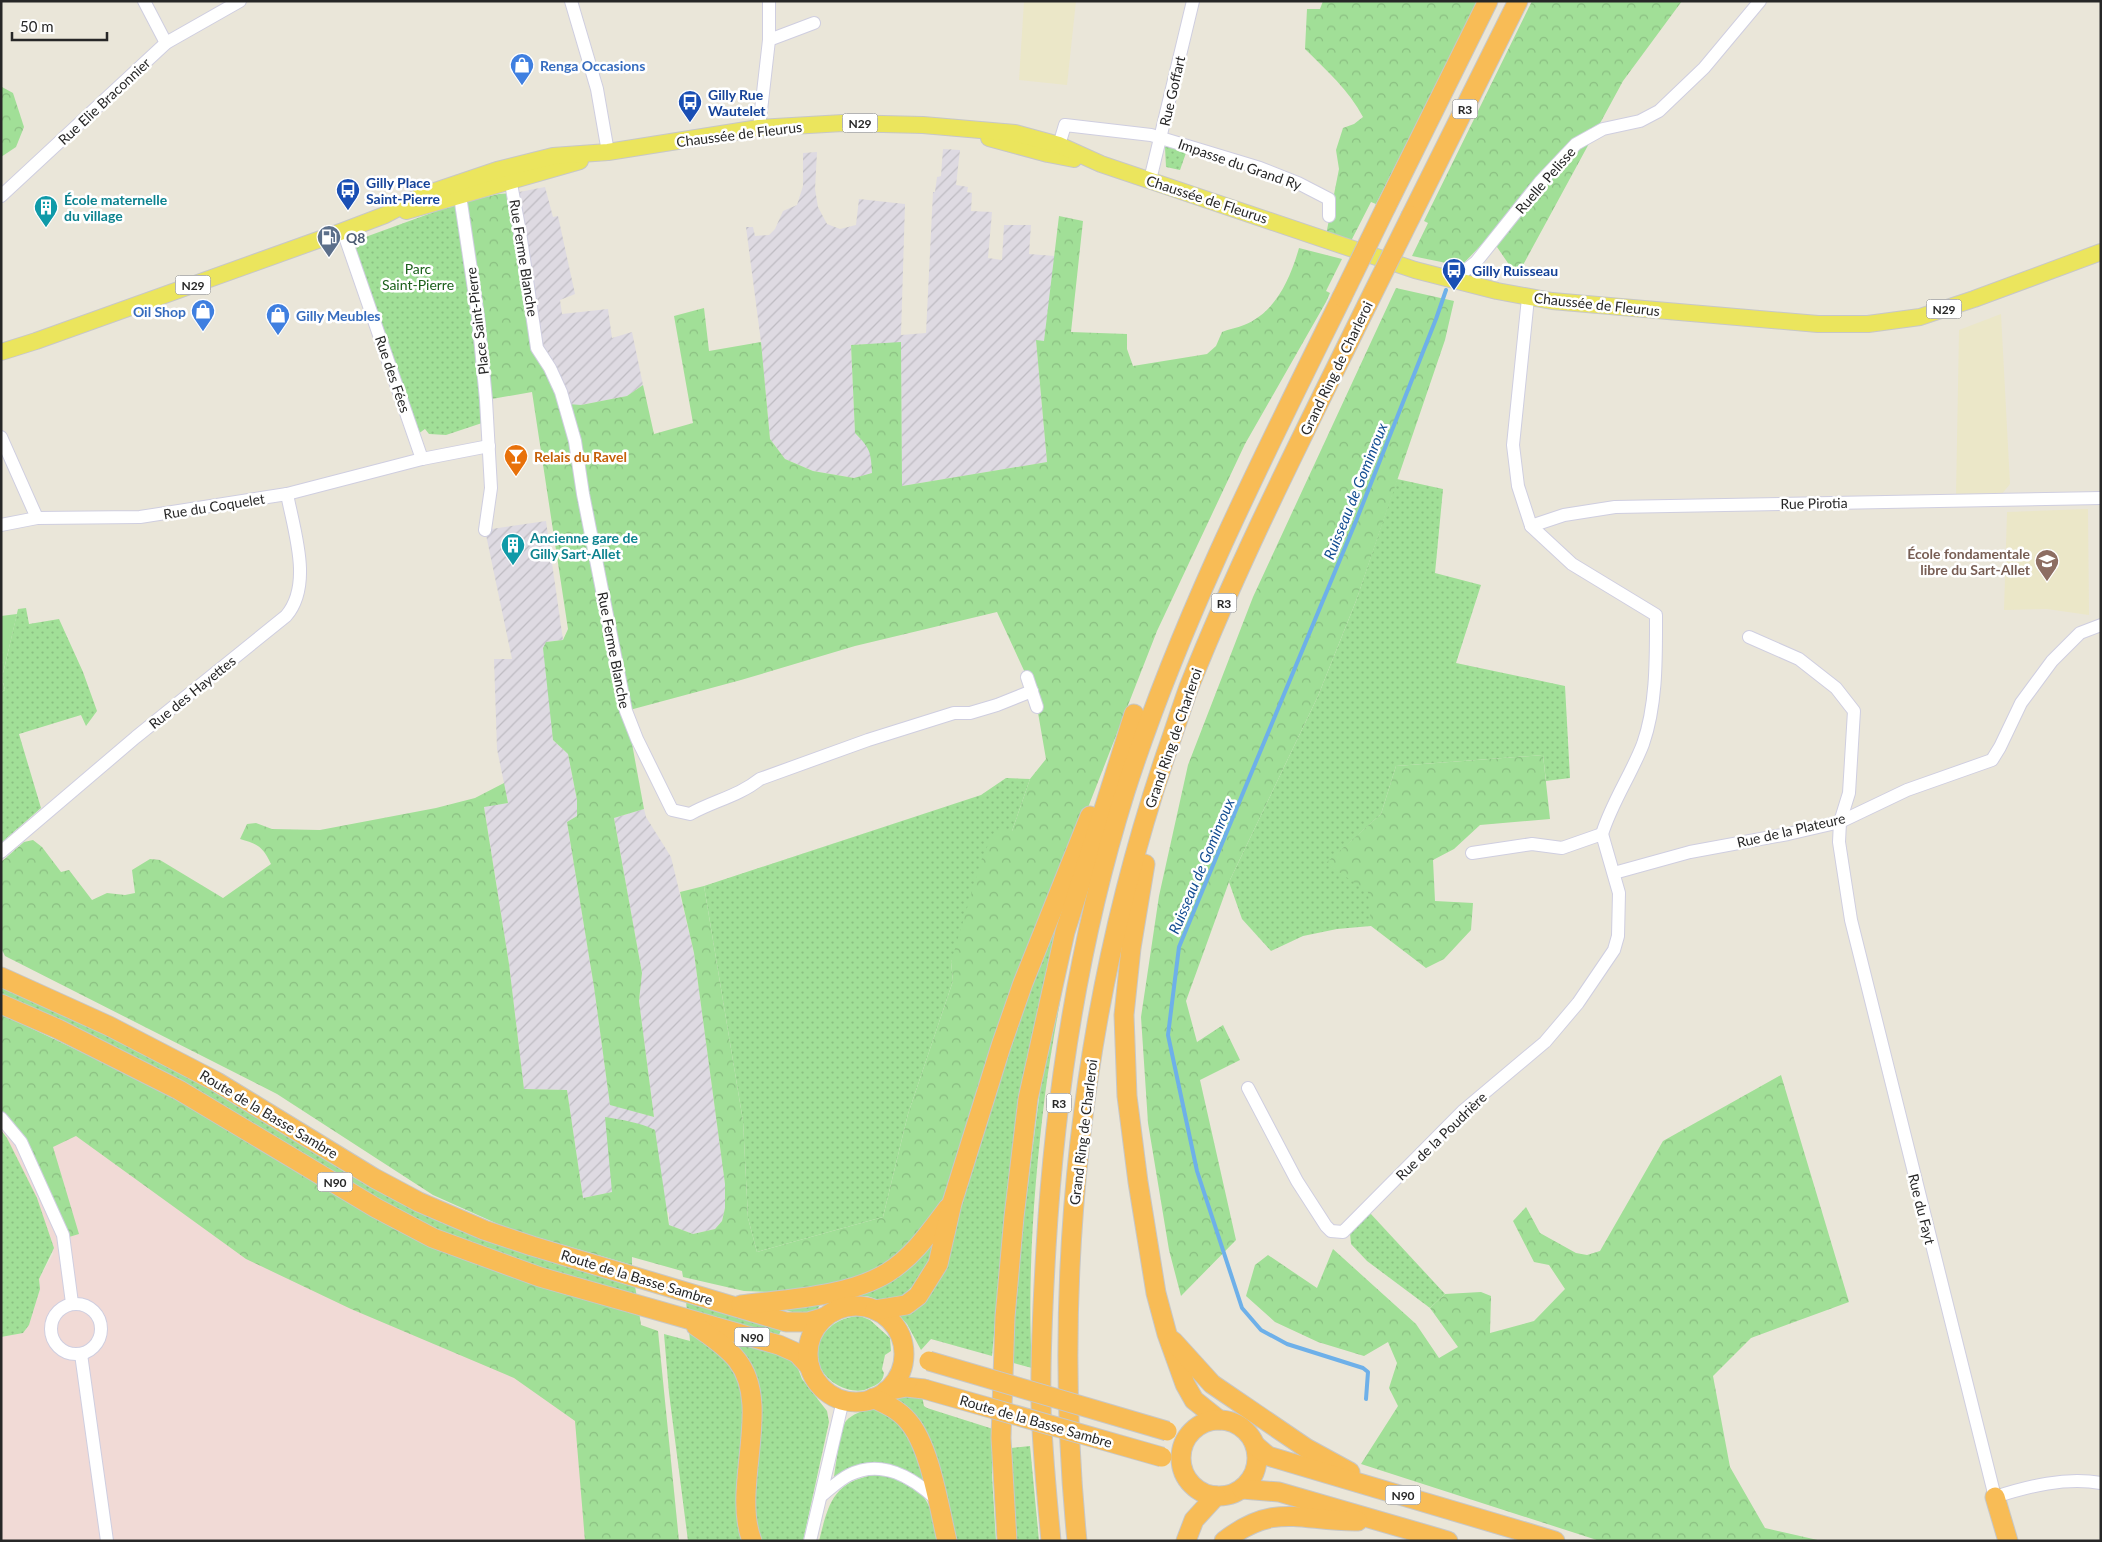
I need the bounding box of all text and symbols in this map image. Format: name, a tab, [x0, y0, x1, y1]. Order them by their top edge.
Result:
scale bar	[12, 10, 108, 42]
text: 50 m	[20, 17, 54, 35]
shop icon: Renga Occasions	[509, 52, 535, 86]
street label: Rue Elie Braconnier	[54, 54, 154, 148]
street label: Rue Goffart	[1156, 54, 1188, 128]
place label: Renga Occasions	[540, 57, 645, 74]
place label: Gilly Rue Wautelet	[708, 86, 766, 119]
bus stop icon: Gilly Rue Wautelet	[677, 89, 703, 123]
road number: R3	[1452, 100, 1478, 118]
road number: N29	[842, 114, 878, 132]
street label: Chaussée de Fleurus	[675, 118, 803, 150]
street label: Impasse du Grand Ry	[1176, 135, 1305, 193]
street label: Ruelle Pelisse	[1511, 143, 1579, 217]
street label: Chaussée de Fleurus	[1144, 171, 1270, 227]
place label: Gilly Place Saint-Pierre	[366, 174, 440, 207]
bus stop icon: Gilly Place Saint-Pierre	[335, 177, 361, 211]
place label: École maternelle du village	[64, 191, 168, 224]
building icon: École maternelle du village	[33, 194, 59, 228]
street label: Rue Ferme Blanche	[506, 198, 542, 318]
fuel station icon: Q8	[316, 224, 342, 258]
place label: Q8	[346, 229, 365, 246]
bus stop icon: Gilly Ruisseau	[1441, 257, 1467, 291]
park label: Parc Saint-Pierre	[382, 260, 454, 293]
place label: Gilly Ruisseau	[1472, 262, 1558, 279]
street label: Place Saint-Pierre	[462, 266, 492, 376]
road number: N29	[176, 276, 210, 294]
street label: Chaussée de Fleurus	[1533, 289, 1661, 319]
shop icon: Oil Shop	[190, 298, 216, 332]
street label: Grand Ring de Charleroi	[1296, 298, 1376, 438]
road number: N29	[1926, 300, 1962, 318]
shop icon: Gilly Meubles	[265, 302, 291, 336]
place label: Oil Shop	[133, 303, 186, 320]
place label: Gilly Meubles	[296, 307, 381, 324]
street label: Rue des Fées	[372, 333, 414, 415]
water label: Ruisseau de Gominroux	[1319, 420, 1391, 562]
bar icon: Relais du Ravel	[503, 443, 529, 477]
place label: Relais du Ravel	[534, 448, 627, 465]
street label: Rue du Coquelet	[162, 490, 266, 522]
street label: Rue Pirotia	[1780, 494, 1848, 512]
place label: Ancienne gare de Gilly Sart-Allet	[529, 529, 638, 562]
building icon: Ancienne gare de Gilly Sart-Allet	[500, 532, 526, 566]
place label: École fondamentale libre du Sart-Allet	[1907, 545, 2031, 578]
school or university icon: École fondamentale libre du Sart-Allet	[2034, 548, 2060, 582]
street label: Rue Ferme Blanche	[594, 590, 634, 710]
road number: R3	[1212, 594, 1236, 612]
street label: Rue des Hayettes	[145, 652, 239, 732]
street label: Grand Ring de Charleroi	[1141, 666, 1205, 810]
water label: Ruisseau de Gominroux	[1164, 796, 1238, 936]
street label: Rue de la Plateure	[1735, 809, 1847, 851]
street label: Grand Ring de Charleroi	[1066, 1058, 1100, 1206]
street label: Route de la Basse Sambre	[197, 1066, 341, 1162]
street label: Rue de la Poudrière	[1392, 1088, 1490, 1184]
road number: R3	[1046, 1094, 1072, 1112]
road number: N90	[318, 1172, 352, 1192]
street label: Rue du Fayt	[1905, 1172, 1939, 1246]
street label: Route de la Basse Sambre	[559, 1246, 715, 1308]
road number: N90	[734, 1328, 770, 1346]
street label: Route de la Basse Sambre	[958, 1391, 1114, 1451]
road number: N90	[1386, 1486, 1420, 1504]

